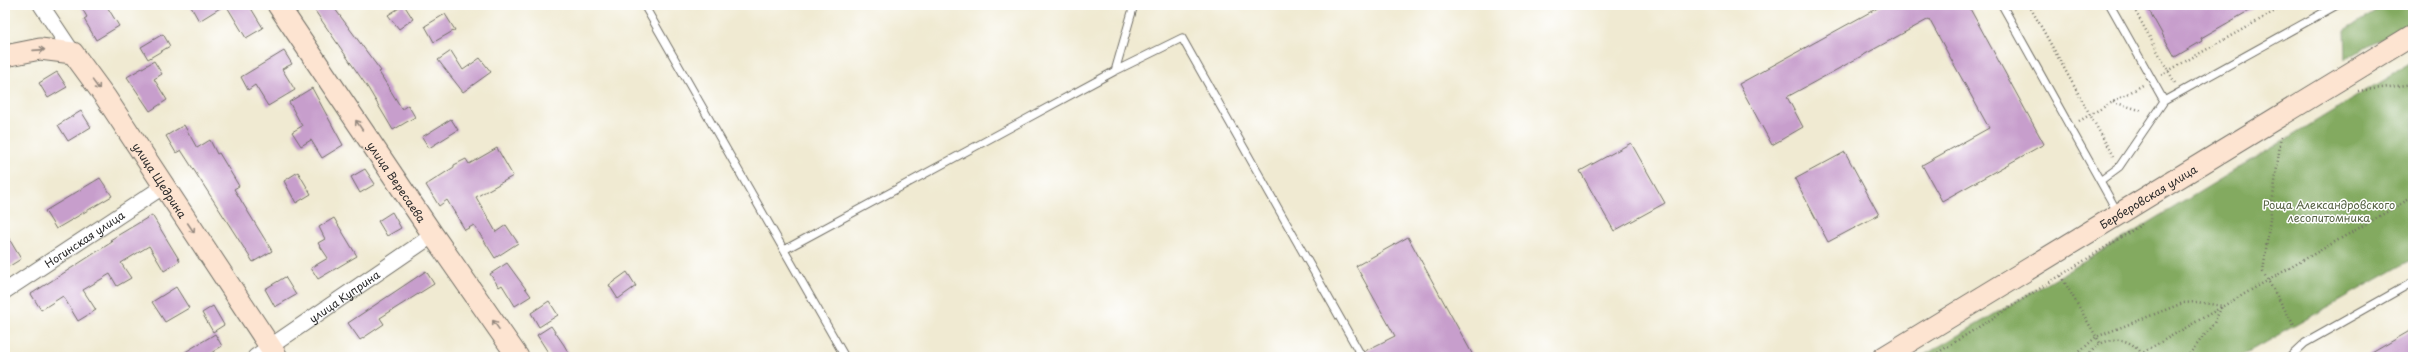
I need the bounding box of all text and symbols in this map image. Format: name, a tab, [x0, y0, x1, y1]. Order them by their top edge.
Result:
one-way arrow	[32, 47, 45, 54]
one-way arrow	[92, 79, 100, 90]
one-way arrow	[355, 120, 363, 131]
street label: улица Вересаева	[364, 138, 431, 226]
street label: улица Щедрина	[129, 139, 191, 221]
street label: Берберовская улица	[2096, 160, 2200, 233]
park label: Роща Александровского лесопитомника	[2263, 196, 2395, 226]
street label: Ногинская улица	[41, 206, 128, 271]
one-way arrow	[187, 222, 195, 233]
street label: улица Куприна	[305, 265, 383, 326]
one-way arrow	[492, 320, 500, 331]

